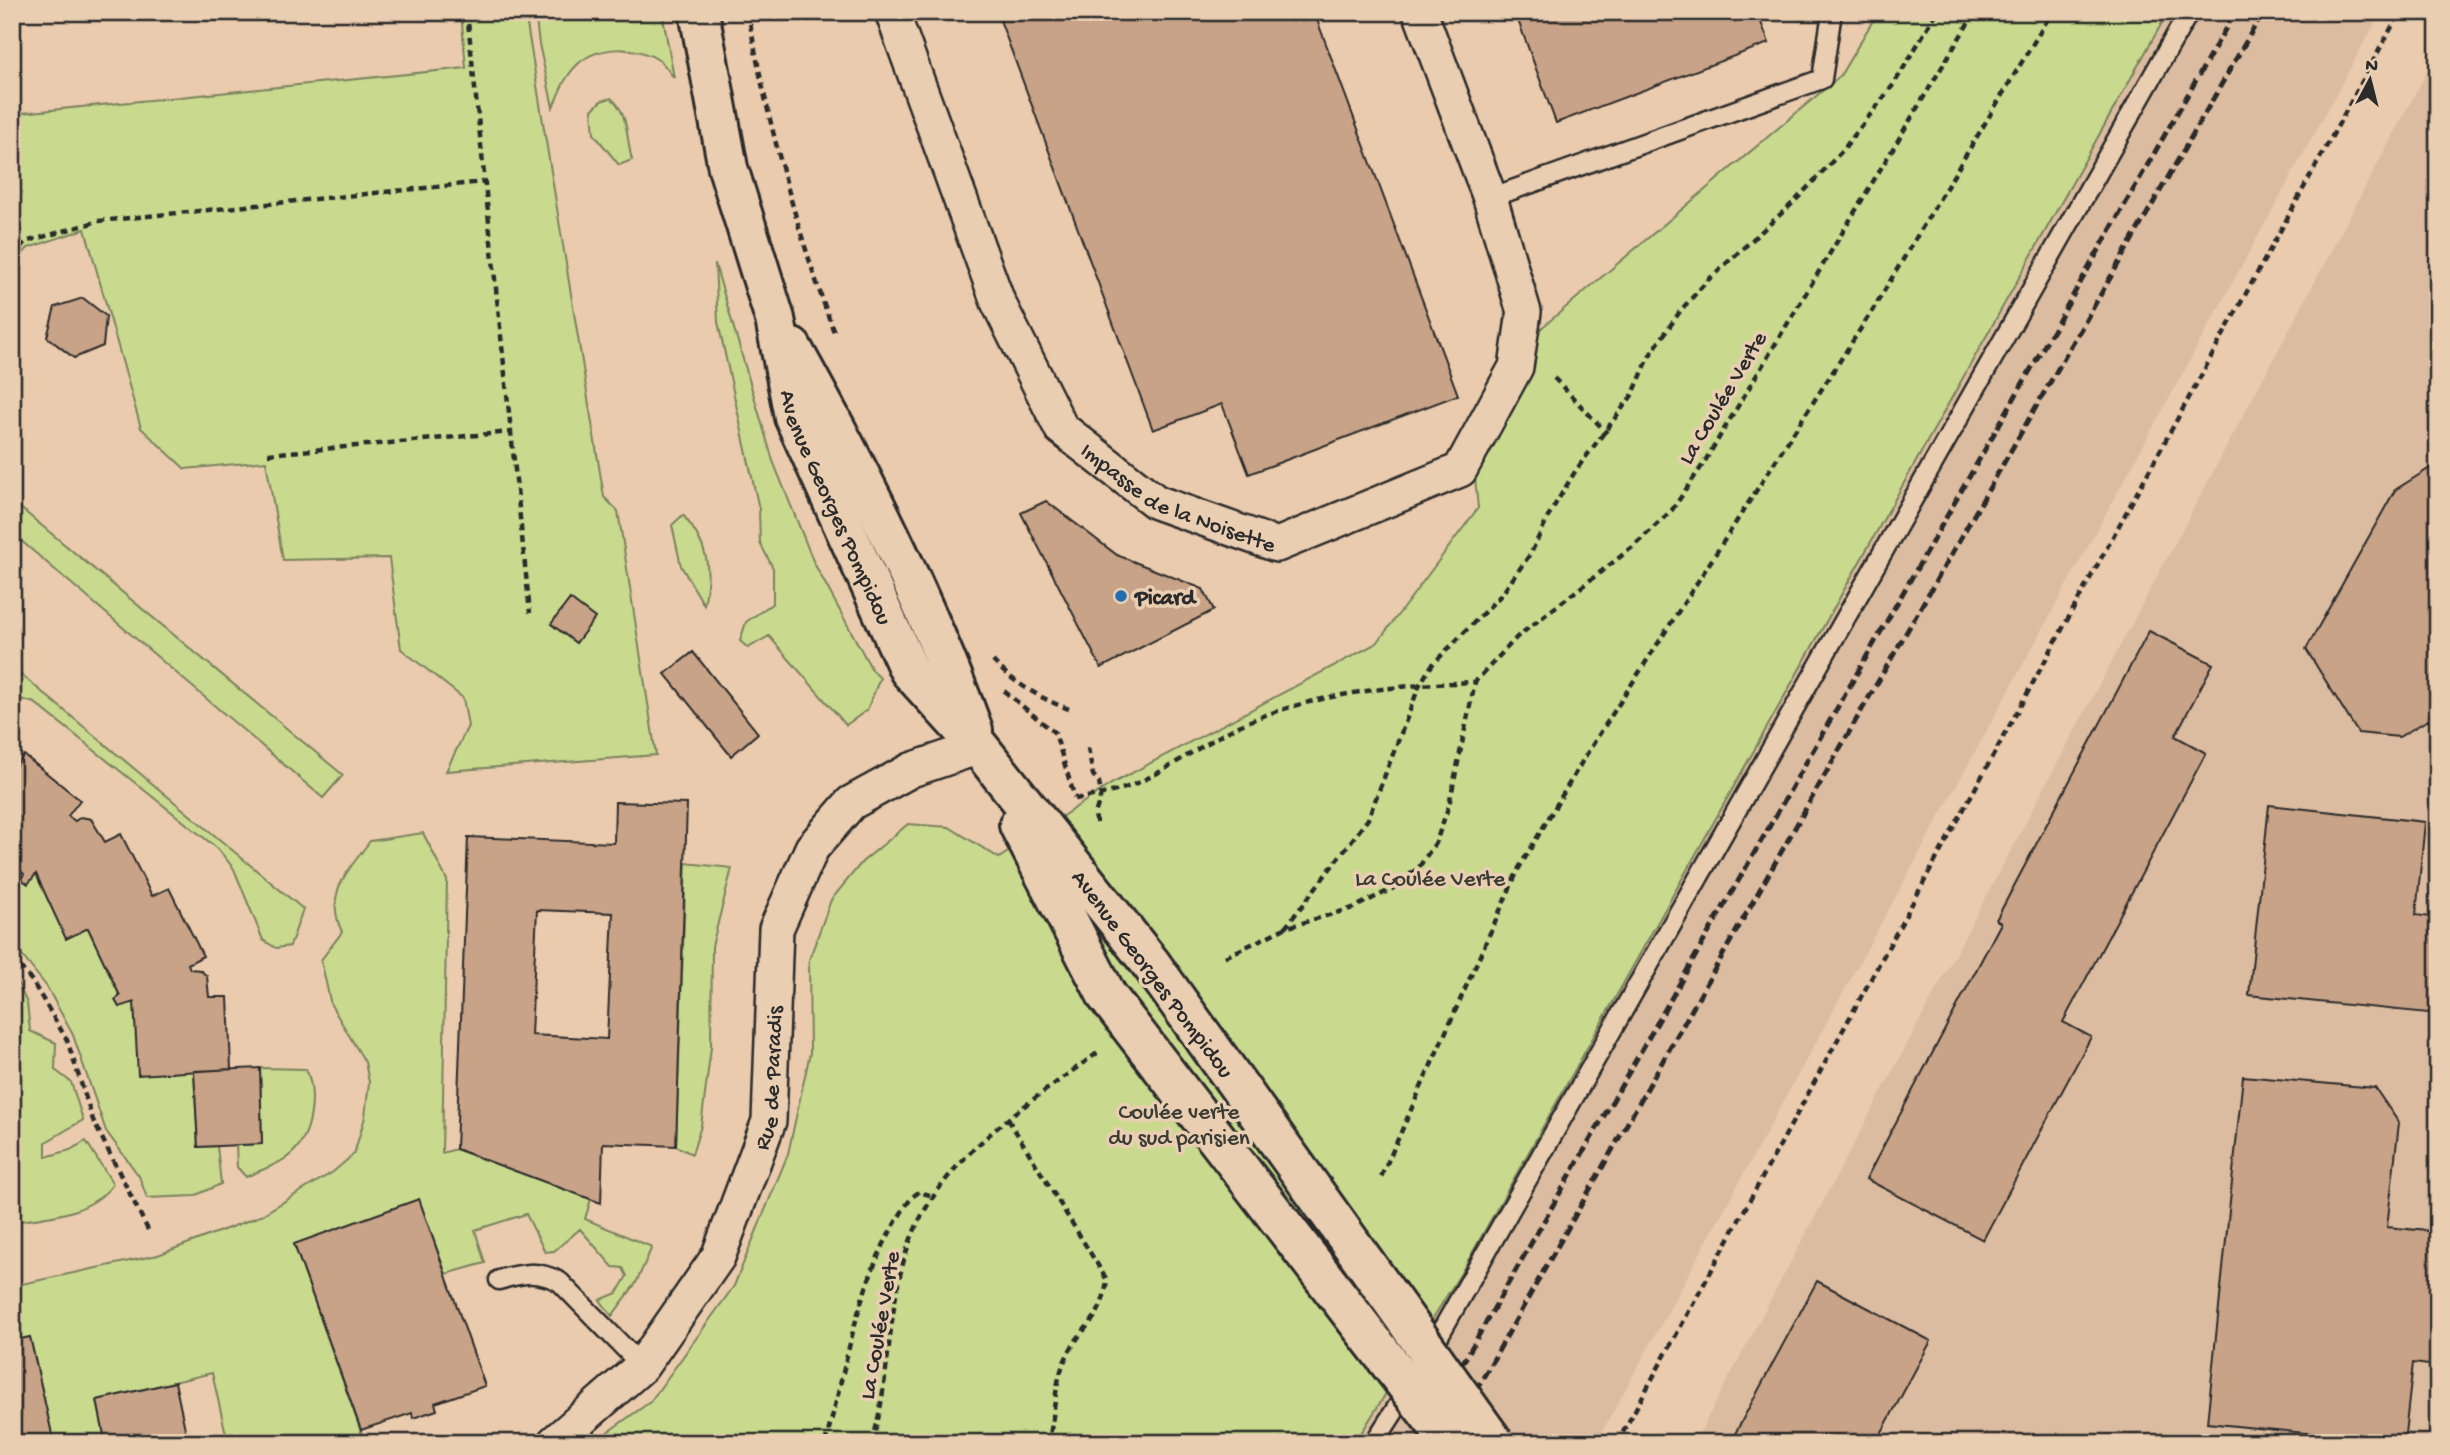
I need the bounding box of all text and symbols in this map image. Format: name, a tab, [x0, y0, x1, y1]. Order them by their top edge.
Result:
north arrow	[2334, 46, 2404, 116]
text: N	[2364, 54, 2379, 79]
street label: La Coulée Verte	[1674, 327, 1775, 470]
street label: Avenue Georges Pompidou	[772, 388, 897, 630]
street label: Impasse de la Noisette	[1074, 438, 1280, 561]
place label: Picard	[1133, 586, 1197, 613]
marker: Picard	[1113, 588, 1129, 604]
street label: Avenue Georges Pompidou	[1064, 866, 1238, 1085]
park label: La Coulée Verte	[1355, 867, 1506, 894]
street label: Rue de Paradis	[749, 1005, 790, 1154]
park label: Coulée verte du sud parisien	[1108, 1100, 1250, 1153]
street label: La Coulée Verte	[855, 1248, 908, 1402]

